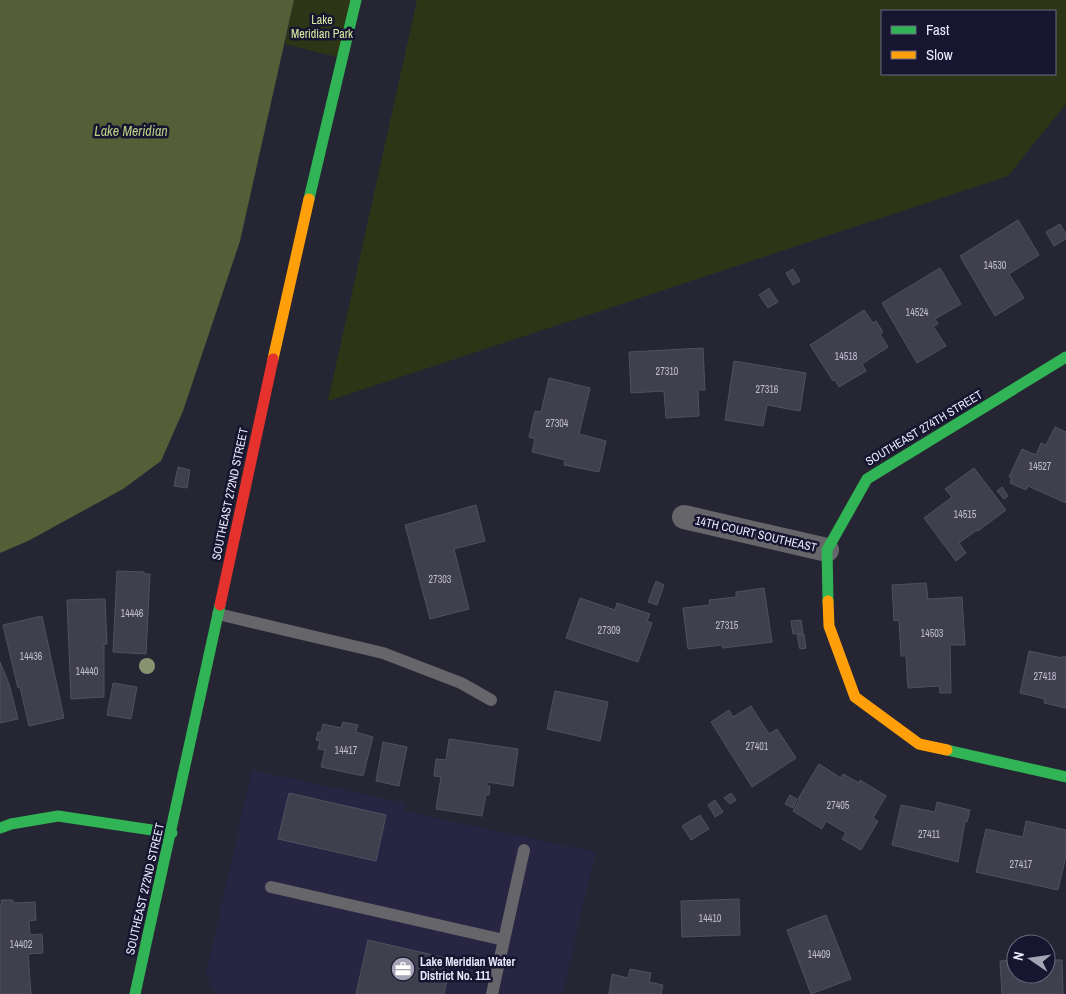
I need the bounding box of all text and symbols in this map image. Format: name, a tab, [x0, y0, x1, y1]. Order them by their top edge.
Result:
legend	[881, 10, 1056, 75]
park label: Lake Meridian Park	[291, 12, 353, 42]
text: Fast	[926, 19, 950, 40]
text: Slow	[926, 44, 953, 65]
water label: Lake Meridian	[94, 122, 168, 140]
house number: 14530	[984, 259, 1007, 272]
house number: 14524	[906, 306, 929, 319]
house number: 14518	[835, 350, 858, 363]
house number: 27310	[656, 365, 679, 378]
house number: 27316	[756, 383, 779, 396]
street label: SOUTHEAST 274TH STREET	[863, 387, 985, 469]
house number: 27304	[546, 417, 569, 430]
street label: SOUTHEAST 272ND STREET	[208, 426, 252, 562]
house number: 14527	[1029, 460, 1052, 473]
house number: 14515	[954, 508, 977, 521]
street label: 14TH COURT SOUTHEAST	[694, 512, 818, 556]
house number: 27303	[429, 573, 452, 586]
house number: 14446	[121, 607, 144, 620]
house number: 27315	[716, 619, 739, 632]
house number: 27309	[598, 624, 621, 637]
house number: 14503	[921, 627, 944, 640]
house number: 14436	[20, 650, 43, 663]
house number: 14440	[76, 665, 99, 678]
house number: 27418	[1034, 670, 1057, 683]
house number: 27401	[746, 740, 769, 753]
house number: 14417	[335, 744, 358, 757]
house number: 27405	[827, 799, 850, 812]
street label: SOUTHEAST 272ND STREET	[122, 821, 168, 957]
house number: 27411	[918, 828, 941, 841]
house number: 27417	[1010, 858, 1033, 871]
house number: 14410	[699, 912, 722, 925]
north arrow	[1006, 934, 1056, 984]
house number: 14402	[10, 938, 33, 951]
house number: 14409	[808, 948, 831, 961]
text: N	[1009, 950, 1028, 962]
place label: Lake Meridian Water District No. 111	[420, 954, 516, 984]
office icon: Lake Meridian Water District No. 111	[390, 956, 416, 982]

